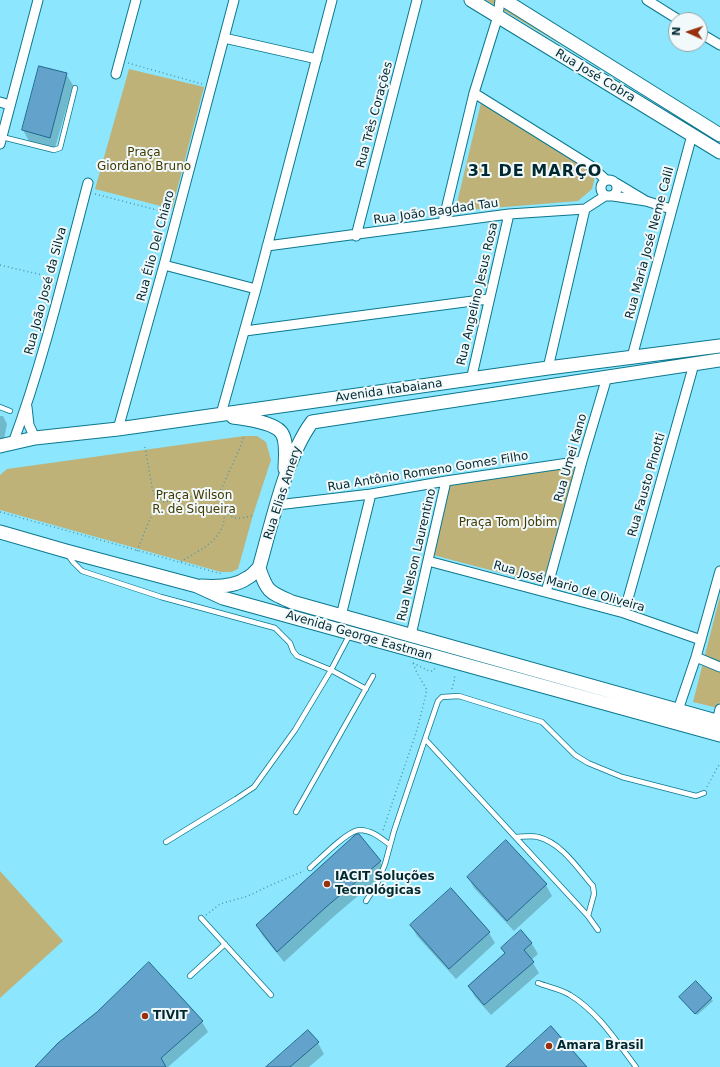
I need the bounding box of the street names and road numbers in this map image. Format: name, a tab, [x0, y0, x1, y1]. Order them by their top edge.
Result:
street label: Rua José Cobra	[552, 47, 638, 105]
street label: Rua Três Corações	[354, 60, 396, 170]
street label: Rua Maria José Neme Calil	[623, 165, 677, 321]
street label: Rua Élio Del Chiaro	[134, 189, 178, 303]
street label: Rua João Bagdad Tau	[373, 196, 499, 228]
street label: Rua Angelino Jesus Rosa	[455, 221, 501, 367]
street label: Rua João José da Silva	[22, 225, 70, 357]
street label: Avenida Itabaiana	[335, 376, 443, 406]
street label: Rua Umei Kano	[551, 412, 591, 504]
street label: Rua Fausto Pinotti	[625, 431, 669, 539]
street label: Rua Elias Amery	[261, 444, 305, 542]
street label: Rua Antônio Romeno Gomes Filho	[327, 449, 529, 495]
street label: Rua Nelson Laurentino	[395, 487, 439, 623]
street label: Rua José Mario de Oliveira	[492, 558, 646, 616]
street label: Avenida George Eastman	[284, 608, 434, 664]

